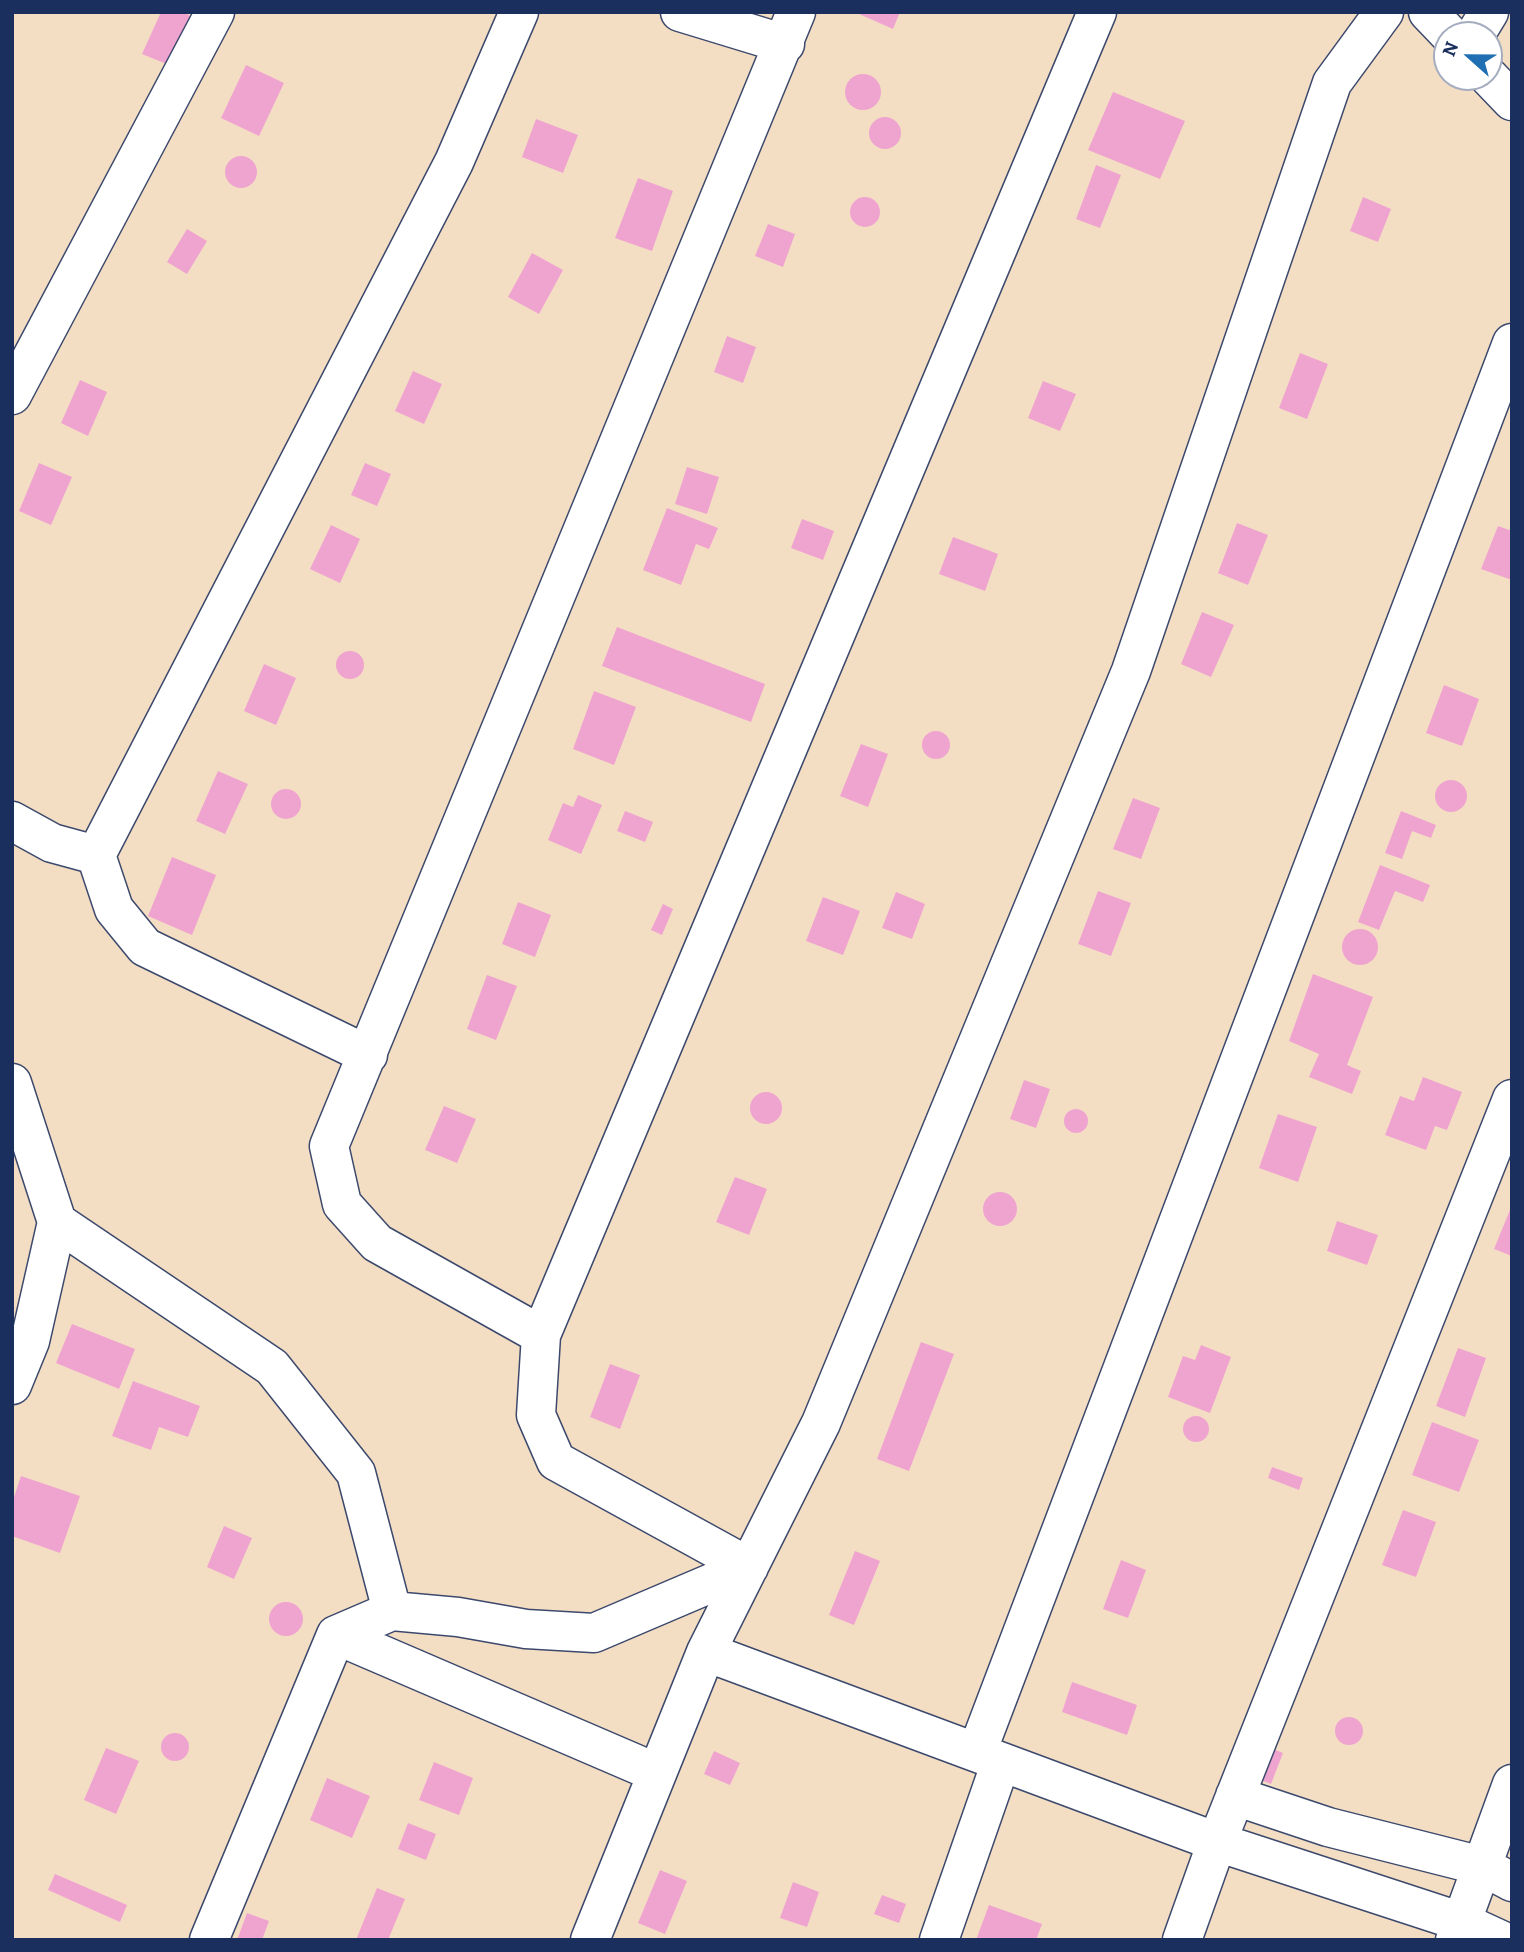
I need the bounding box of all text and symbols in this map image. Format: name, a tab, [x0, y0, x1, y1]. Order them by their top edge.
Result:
north arrow	[1433, 21, 1503, 91]
text: N	[1436, 38, 1465, 60]

